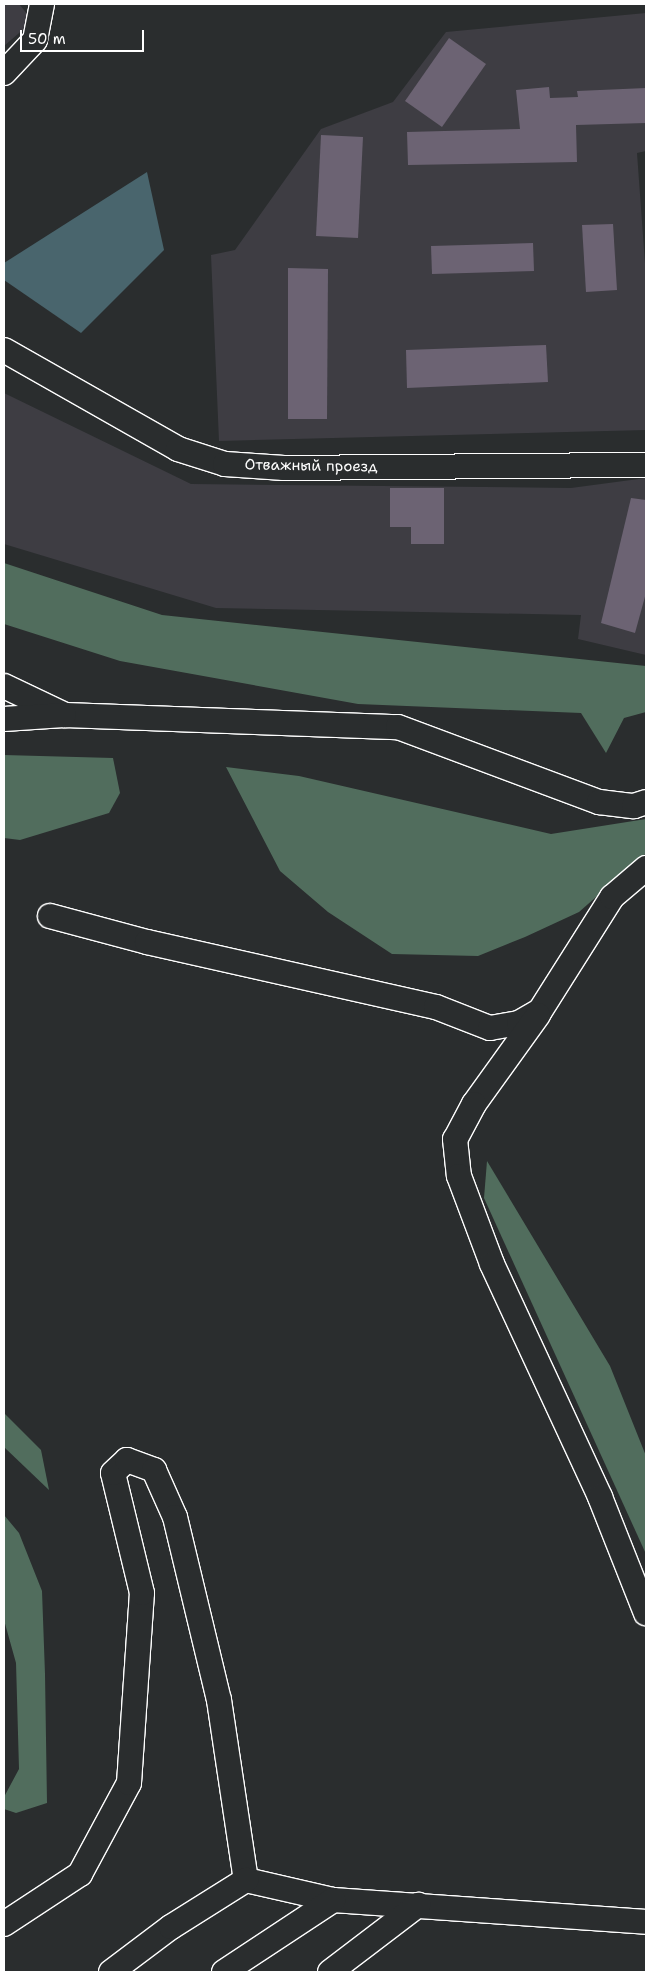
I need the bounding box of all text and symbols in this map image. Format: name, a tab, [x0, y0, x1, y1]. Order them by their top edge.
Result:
scale bar	[22, 20, 146, 52]
text: 50 m	[28, 29, 66, 49]
street label: Отважный проезд	[244, 456, 378, 476]

